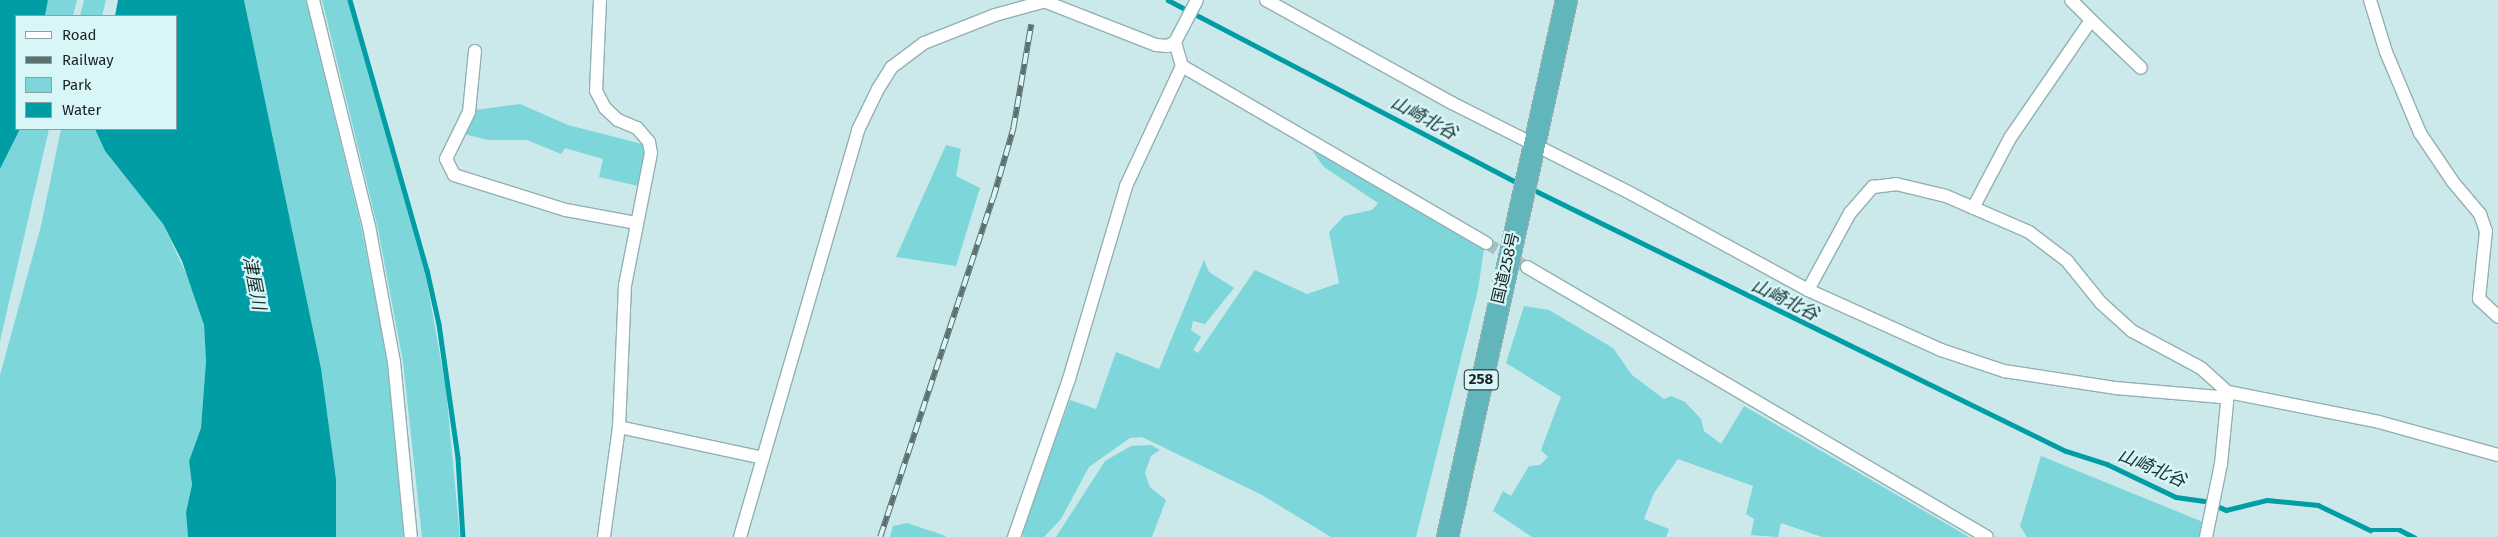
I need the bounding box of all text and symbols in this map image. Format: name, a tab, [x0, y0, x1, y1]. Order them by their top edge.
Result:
legend	[15, 15, 178, 130]
text: Road	[62, 26, 97, 44]
text: Railway	[62, 51, 114, 69]
text: Park	[62, 76, 92, 94]
water label: 山崎北谷	[1387, 92, 1461, 144]
text: Water	[62, 101, 101, 119]
street label: 国道258号	[1488, 230, 1524, 306]
water label: 津屋川	[238, 254, 270, 312]
water label: 山崎北谷	[1748, 275, 1822, 325]
road number: 258	[1464, 368, 1498, 392]
water label: 山崎北谷	[2115, 444, 2189, 492]

